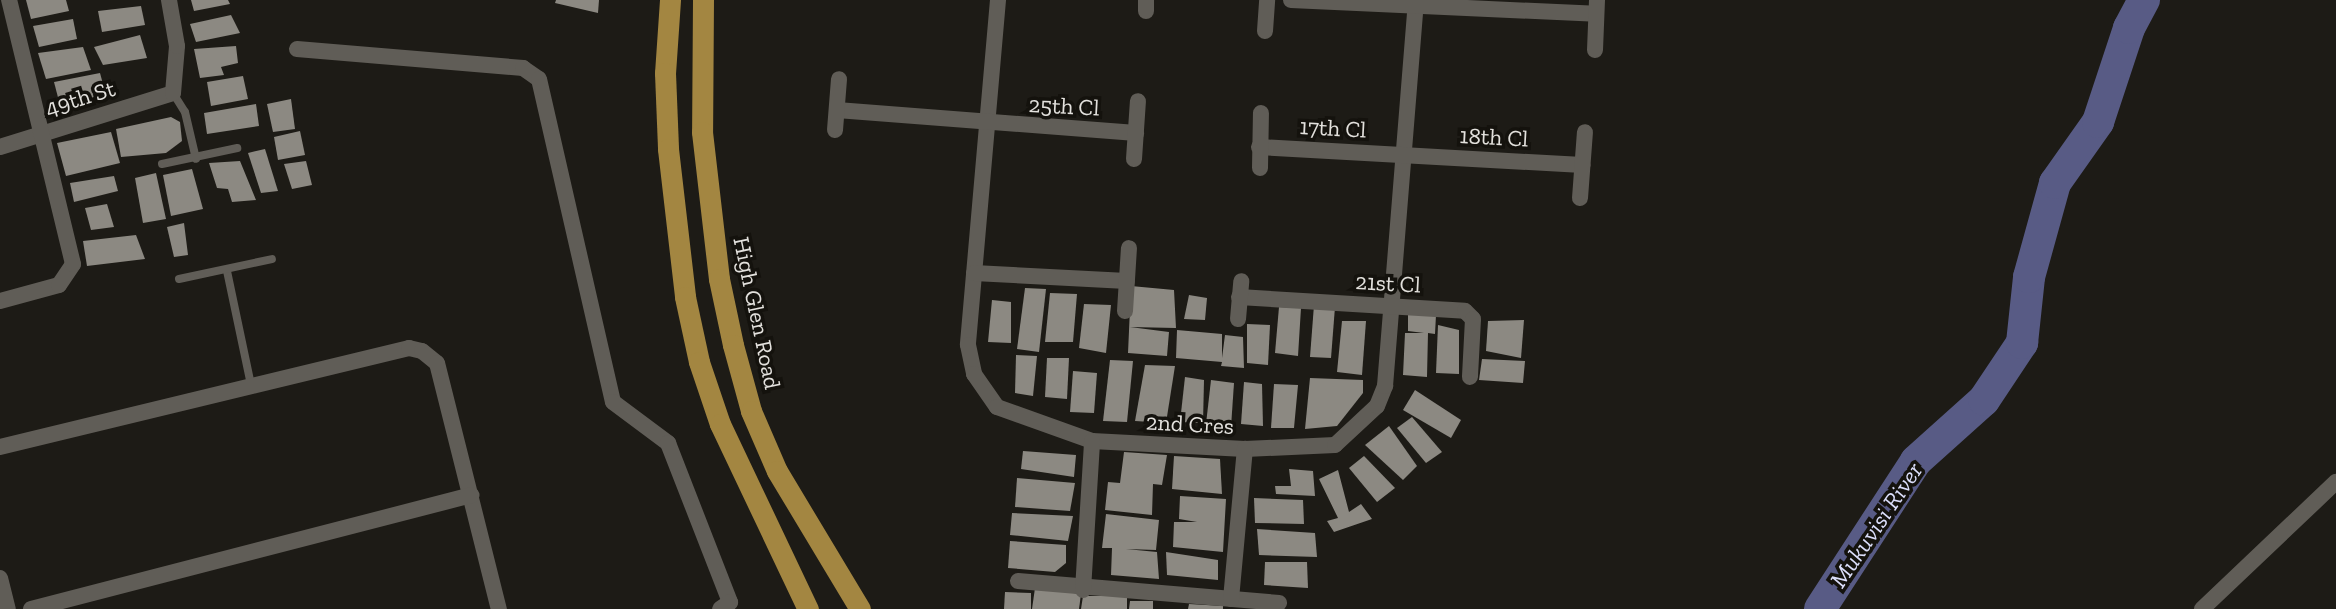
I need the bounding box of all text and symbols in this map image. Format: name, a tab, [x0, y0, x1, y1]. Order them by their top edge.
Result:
street label: 49th St	[42, 74, 118, 122]
street label: 25th Cl	[1028, 90, 1100, 122]
street label: 17th Cl	[1299, 112, 1367, 144]
street label: 18th Cl	[1459, 121, 1529, 153]
street label: High Glen Road	[727, 234, 787, 392]
street label: 21st Cl	[1355, 268, 1421, 298]
street label: 2nd Cres	[1145, 408, 1235, 440]
water label: Mukuvisi River	[1824, 457, 1928, 593]

